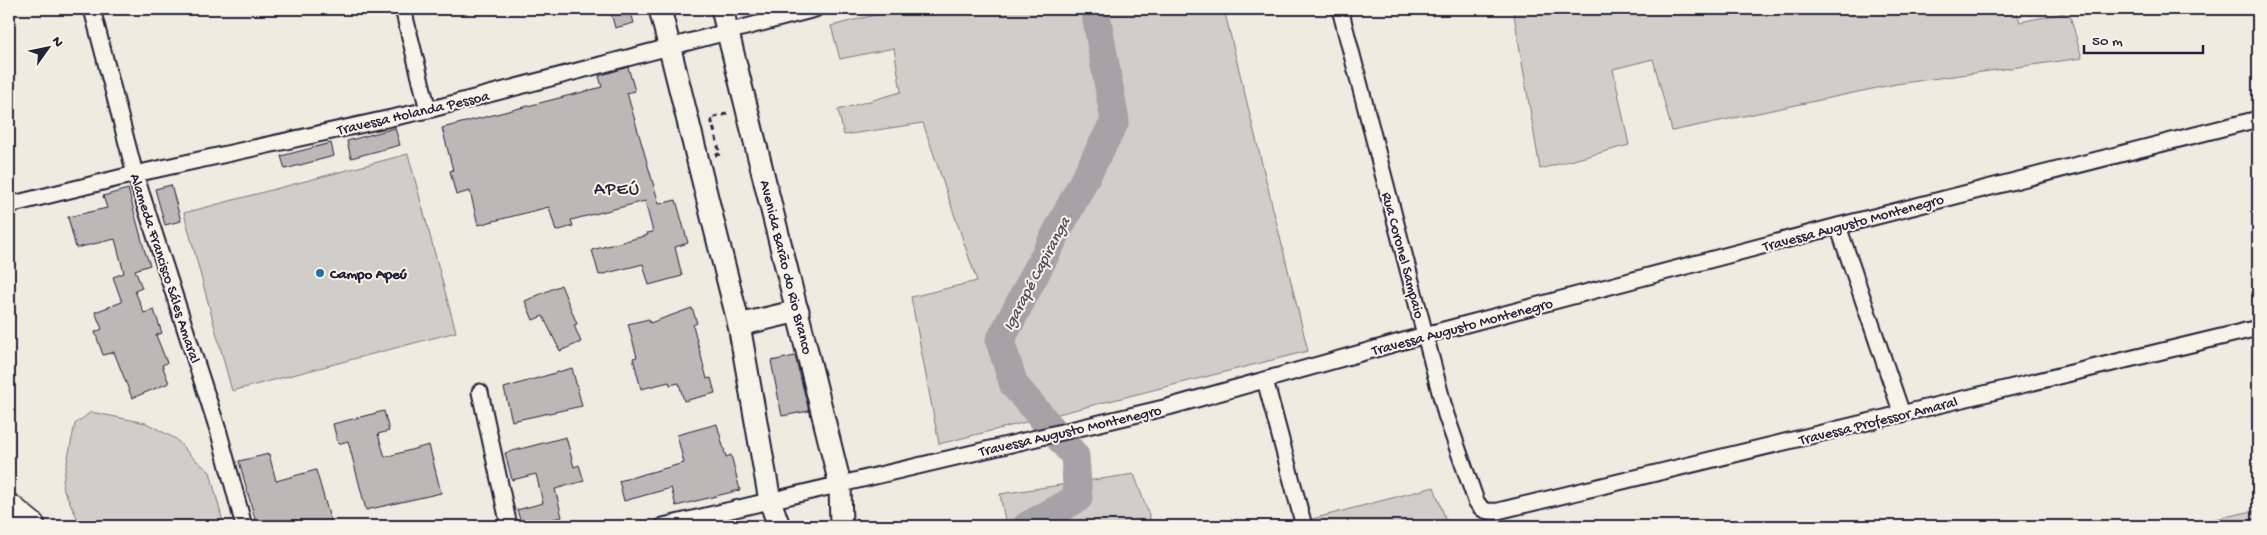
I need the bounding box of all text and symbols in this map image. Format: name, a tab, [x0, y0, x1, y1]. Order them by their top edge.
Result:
north arrow	[22, 22, 72, 72]
scale bar	[2084, 22, 2203, 54]
text: 50 m	[2092, 33, 2123, 51]
text: N	[47, 34, 66, 51]
street label: Travessa Holanda Pessoa	[335, 88, 492, 140]
street label: Alameda Francisco Sáles Amaral	[125, 171, 203, 366]
street label: Avenida Barão do Rio Branco	[755, 178, 816, 357]
district label: APEÚ	[594, 180, 640, 201]
street label: Rua Coronel Sampaio	[1377, 190, 1428, 321]
street label: Travessa Augusto Montenegro	[1760, 191, 1946, 257]
water label: Igarapé Capiranga	[1000, 214, 1076, 334]
place label: Campo Apeú	[329, 266, 408, 284]
marker: Campo Apeú	[314, 267, 326, 279]
street label: Travessa Augusto Montenegro	[1369, 295, 1555, 361]
street label: Travessa Professor Amaral	[1796, 394, 1960, 451]
street label: Travessa Augusto Montenegro	[976, 402, 1164, 462]

